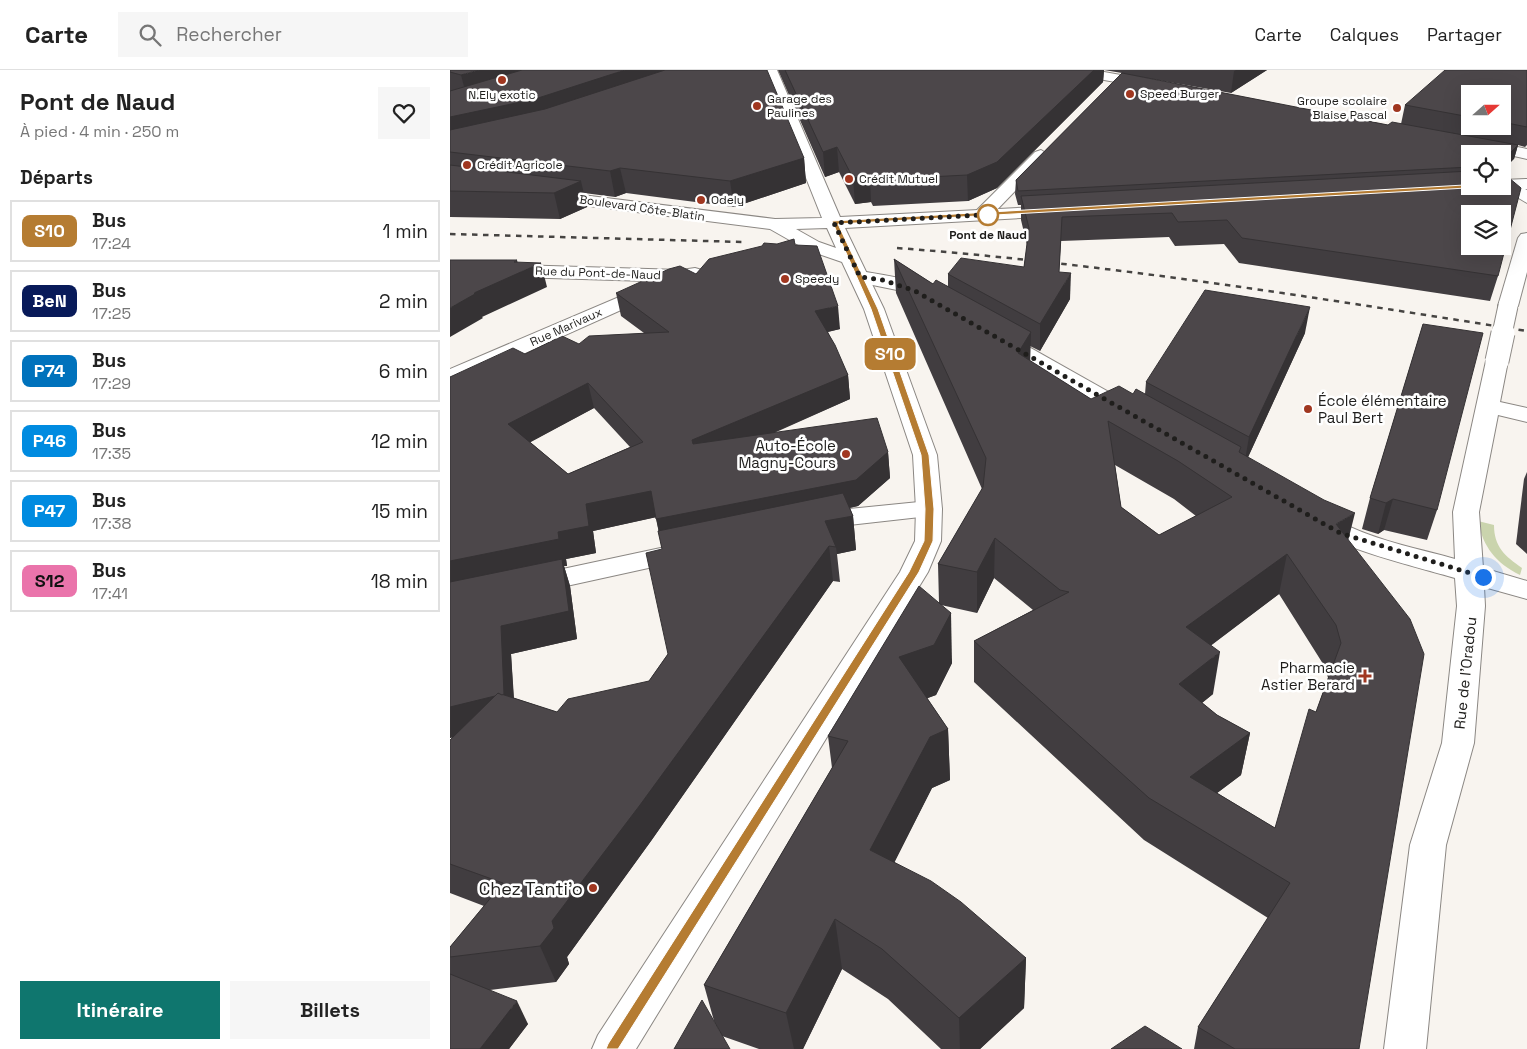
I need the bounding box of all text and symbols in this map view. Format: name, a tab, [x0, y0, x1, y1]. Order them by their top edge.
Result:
search box	[118, 12, 468, 57]
text: Carte	[25, 19, 88, 50]
icon: search	[136, 21, 164, 49]
text: Rechercher	[176, 22, 282, 47]
text: Carte	[1255, 23, 1302, 46]
text: Calques	[1330, 23, 1399, 46]
text: Partager	[1427, 23, 1502, 46]
marker: N.Ely exotic	[496, 74, 508, 86]
north arrow	[1461, 85, 1511, 135]
map controls	[1461, 85, 1511, 255]
text: Pont de Naud	[20, 86, 175, 117]
place label: Speed Burger	[1140, 86, 1219, 102]
button: heart	[378, 87, 430, 139]
place label: N.Ely exotic	[468, 87, 536, 103]
marker: Speed Burger	[1124, 88, 1136, 100]
place label: Garage des Paulines	[767, 91, 832, 121]
place label: Groupe scolaire Blaise Pascal	[1297, 93, 1387, 123]
marker: Garage des Paulines	[751, 100, 763, 112]
marker: Groupe scolaire Blaise Pascal	[1391, 102, 1403, 114]
text: À pied · 4 min · 250 m	[20, 121, 179, 142]
button: locate	[1461, 145, 1511, 195]
place label: Crédit Agricole	[477, 157, 563, 173]
marker: Crédit Agricole	[461, 159, 473, 171]
text: Départs	[20, 165, 93, 190]
place label: Crédit Mutuel	[859, 171, 938, 187]
marker: Crédit Mutuel	[843, 173, 855, 185]
street label: Boulevard Côte-Blatin	[578, 191, 706, 225]
place label: Odely	[711, 192, 744, 208]
marker: Odely	[695, 194, 707, 206]
marker: Pont de Naud	[977, 204, 999, 226]
button: layers	[1461, 205, 1511, 255]
text: Bus	[92, 208, 126, 233]
text: S10	[34, 219, 65, 242]
text: 1 min	[383, 219, 428, 244]
place label: Pont de Naud	[949, 227, 1027, 243]
text: 17:24	[92, 233, 131, 254]
street label: Rue du Pont-de-Naud	[535, 263, 661, 283]
place label: Speedy	[795, 271, 839, 287]
marker: Speedy	[779, 273, 791, 285]
text: Bus	[92, 278, 126, 303]
text: BeN	[32, 289, 67, 312]
text: 2 min	[379, 289, 428, 314]
text: 17:25	[92, 303, 131, 324]
street label: Rue Marivaux	[527, 304, 605, 350]
line badge: S10	[861, 338, 919, 370]
text: S10	[875, 342, 905, 365]
text: Bus	[92, 348, 126, 373]
text: P74	[34, 359, 65, 382]
text: 6 min	[379, 359, 428, 384]
text: 17:29	[92, 373, 131, 394]
place label: École élémentaire Paul Bert	[1318, 391, 1447, 427]
marker: École élémentaire Paul Bert	[1302, 403, 1314, 415]
text: Bus	[92, 418, 126, 443]
text: P46	[33, 429, 66, 452]
text: 12 min	[371, 429, 428, 454]
place label: Auto-École Magny-Cours	[738, 436, 836, 472]
text: 17:35	[92, 443, 131, 464]
marker: Auto-École Magny-Cours	[840, 448, 852, 460]
text: Bus	[92, 488, 126, 513]
text: P47	[34, 499, 65, 522]
text: 15 min	[371, 499, 428, 524]
text: 17:38	[92, 513, 131, 534]
text: Bus	[92, 558, 126, 583]
your location	[1471, 565, 1496, 590]
text: S12	[35, 569, 64, 592]
text: 18 min	[371, 569, 428, 594]
text: 17:41	[92, 583, 128, 604]
street label: Rue de l'Oradou	[1450, 616, 1480, 730]
place label: Pharmacie Astier Berard	[1261, 658, 1355, 694]
marker: Pharmacie Astier Berard	[1359, 670, 1371, 682]
place label: Chez Tanti'o	[479, 877, 583, 900]
marker: Chez Tanti'o	[587, 882, 599, 894]
button: Itinéraire	[20, 981, 220, 1039]
button: Billets	[230, 981, 430, 1039]

